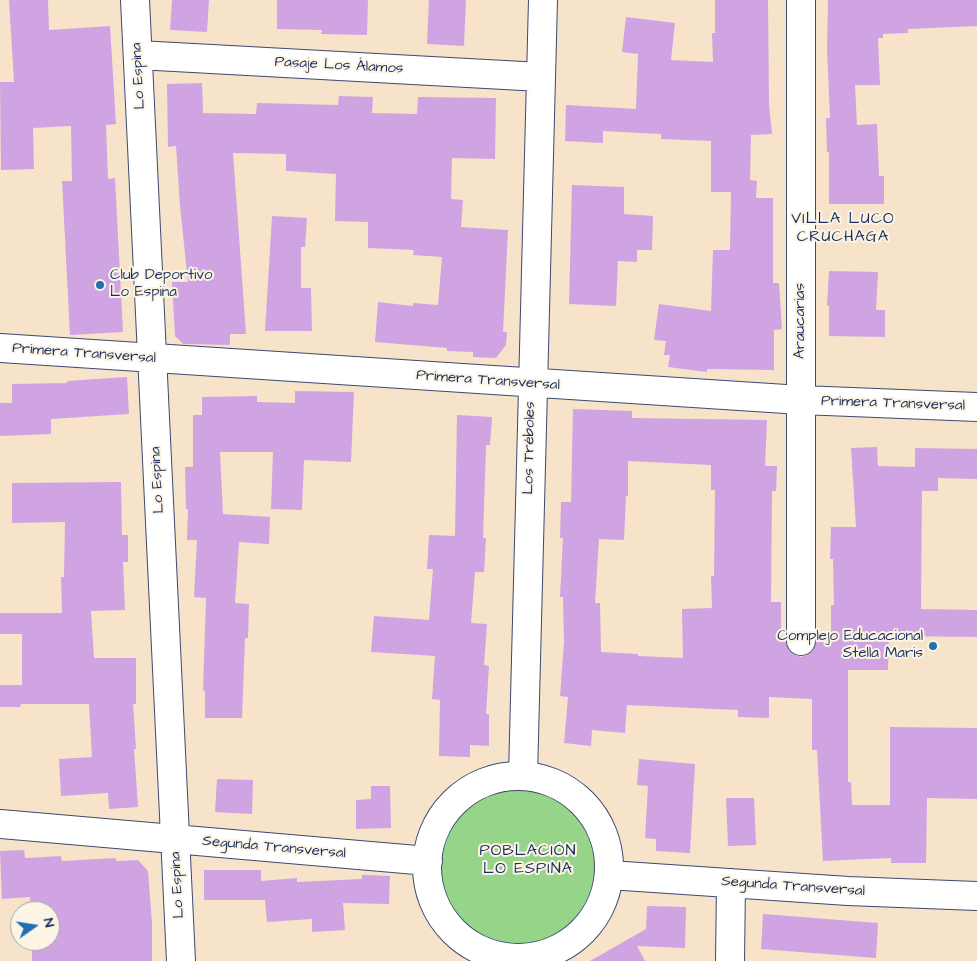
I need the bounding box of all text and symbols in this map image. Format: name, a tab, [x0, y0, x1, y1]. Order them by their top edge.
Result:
street label: Lo Espina	[128, 42, 150, 110]
street label: Pasaje Los Álamos	[274, 54, 404, 78]
district label: VILLA LUCO CRUCHAGA	[790, 210, 896, 248]
place label: Club Deportivo Lo Espina	[110, 267, 212, 302]
marker: Club Deportivo Lo Espina	[94, 279, 106, 291]
street label: Araucarias	[792, 283, 810, 359]
street label: Primera Transversal	[12, 340, 156, 368]
street label: Primera Transversal	[416, 367, 560, 395]
street label: Primera Transversal	[821, 392, 965, 416]
street label: Los Tréboles	[520, 401, 540, 495]
street label: Lo Espina	[147, 446, 169, 514]
place label: Complejo Educacional Stella Maris	[777, 628, 923, 663]
marker: Complejo Educacional Stella Maris	[927, 640, 939, 652]
street label: Segunda Transversal	[202, 833, 346, 863]
district label: POBLACIÓN LO ESPINA	[478, 842, 578, 880]
street label: Lo Espina	[167, 851, 189, 919]
street label: Segunda Transversal	[721, 873, 865, 901]
north arrow	[10, 901, 60, 951]
text: N	[38, 916, 59, 929]

